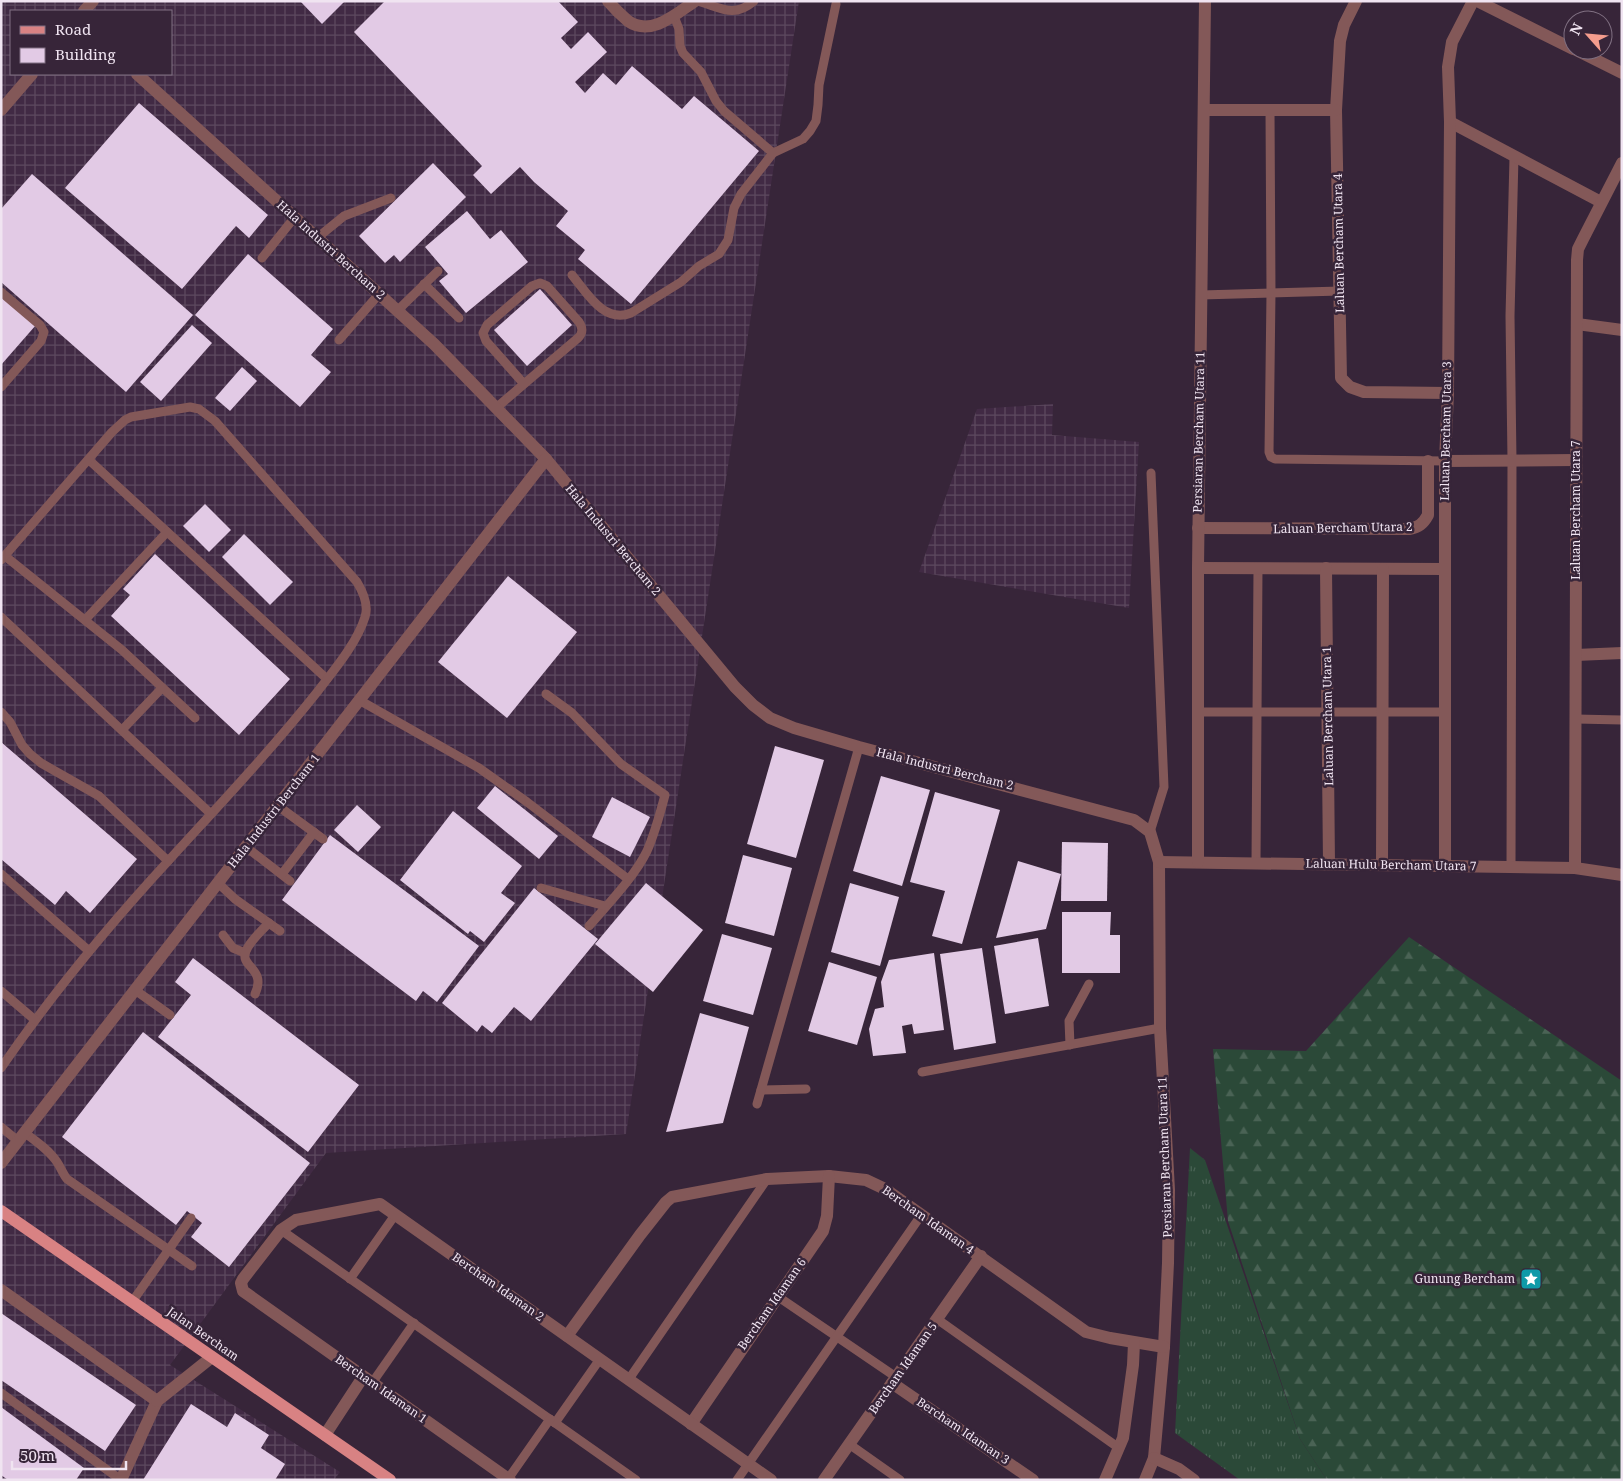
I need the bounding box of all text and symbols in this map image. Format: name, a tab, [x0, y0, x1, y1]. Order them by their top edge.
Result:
legend	[10, 10, 172, 75]
north arrow	[1563, 10, 1613, 60]
text: Road	[55, 19, 91, 39]
text: N	[1565, 20, 1587, 38]
text: Building	[55, 44, 116, 64]
street label: Laluan Bercham Utara 4	[1329, 173, 1348, 313]
street label: Hala Industri Bercham 2	[273, 196, 389, 303]
street label: Persiaran Bercham Utara 11	[1189, 351, 1208, 513]
street label: Laluan Bercham Utara 3	[1436, 361, 1455, 501]
street label: Laluan Bercham Utara 7	[1567, 440, 1584, 580]
street label: Hala Industri Bercham 2	[562, 480, 665, 599]
street label: Laluan Bercham Utara 2	[1273, 518, 1413, 537]
street label: Laluan Bercham Utara 1	[1318, 646, 1337, 786]
street label: Hala Industri Bercham 2	[875, 743, 1015, 794]
street label: Hala Industri Bercham 1	[224, 750, 324, 871]
street label: Laluan Hulu Bercham Utara 7	[1305, 855, 1477, 874]
street label: Persiaran Bercham Utara 11	[1153, 1076, 1176, 1238]
street label: Bercham Idaman 4	[879, 1181, 978, 1258]
street label: Bercham Idaman 2	[449, 1248, 548, 1325]
street label: Bercham Idaman 6	[733, 1254, 810, 1353]
place icon: Gunung Bercham	[1519, 1267, 1543, 1291]
place label: Gunung Bercham	[1415, 1270, 1515, 1287]
street label: Jalan Bercham	[163, 1302, 243, 1365]
street label: Bercham Idaman 5	[864, 1318, 941, 1417]
street label: Bercham Idaman 1	[332, 1350, 431, 1427]
street label: Bercham Idaman 3	[913, 1393, 1013, 1468]
scale bar	[12, 1438, 126, 1470]
text: 50 m	[20, 1445, 55, 1465]

